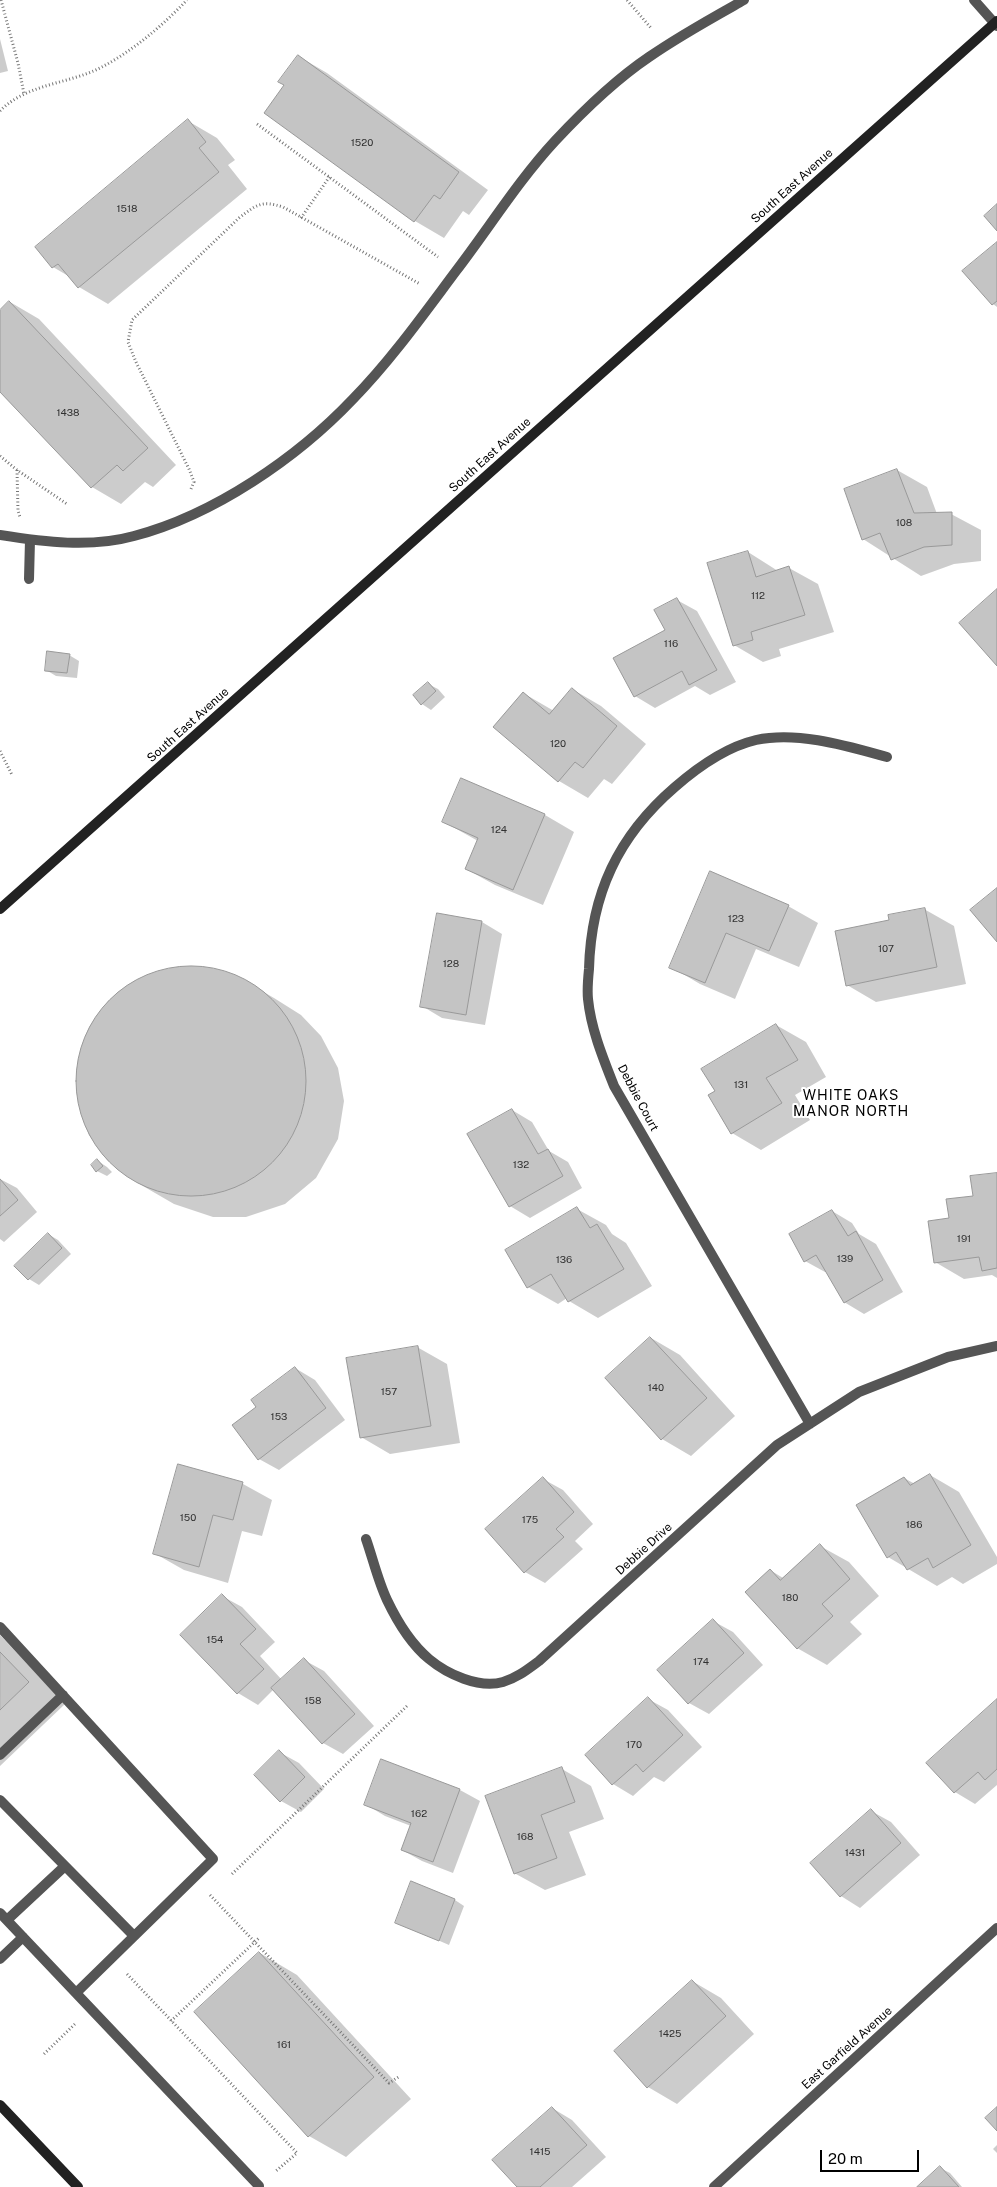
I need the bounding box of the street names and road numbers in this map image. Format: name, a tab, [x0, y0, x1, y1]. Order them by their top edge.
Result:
street label: South East Avenue	[748, 146, 836, 226]
street label: South East Avenue	[446, 415, 534, 495]
street label: South East Avenue	[144, 685, 232, 765]
street label: Debbie Court	[614, 1062, 662, 1134]
street label: Debbie Drive	[613, 1520, 675, 1578]
street label: East Garfield Avenue	[799, 2004, 895, 2092]

